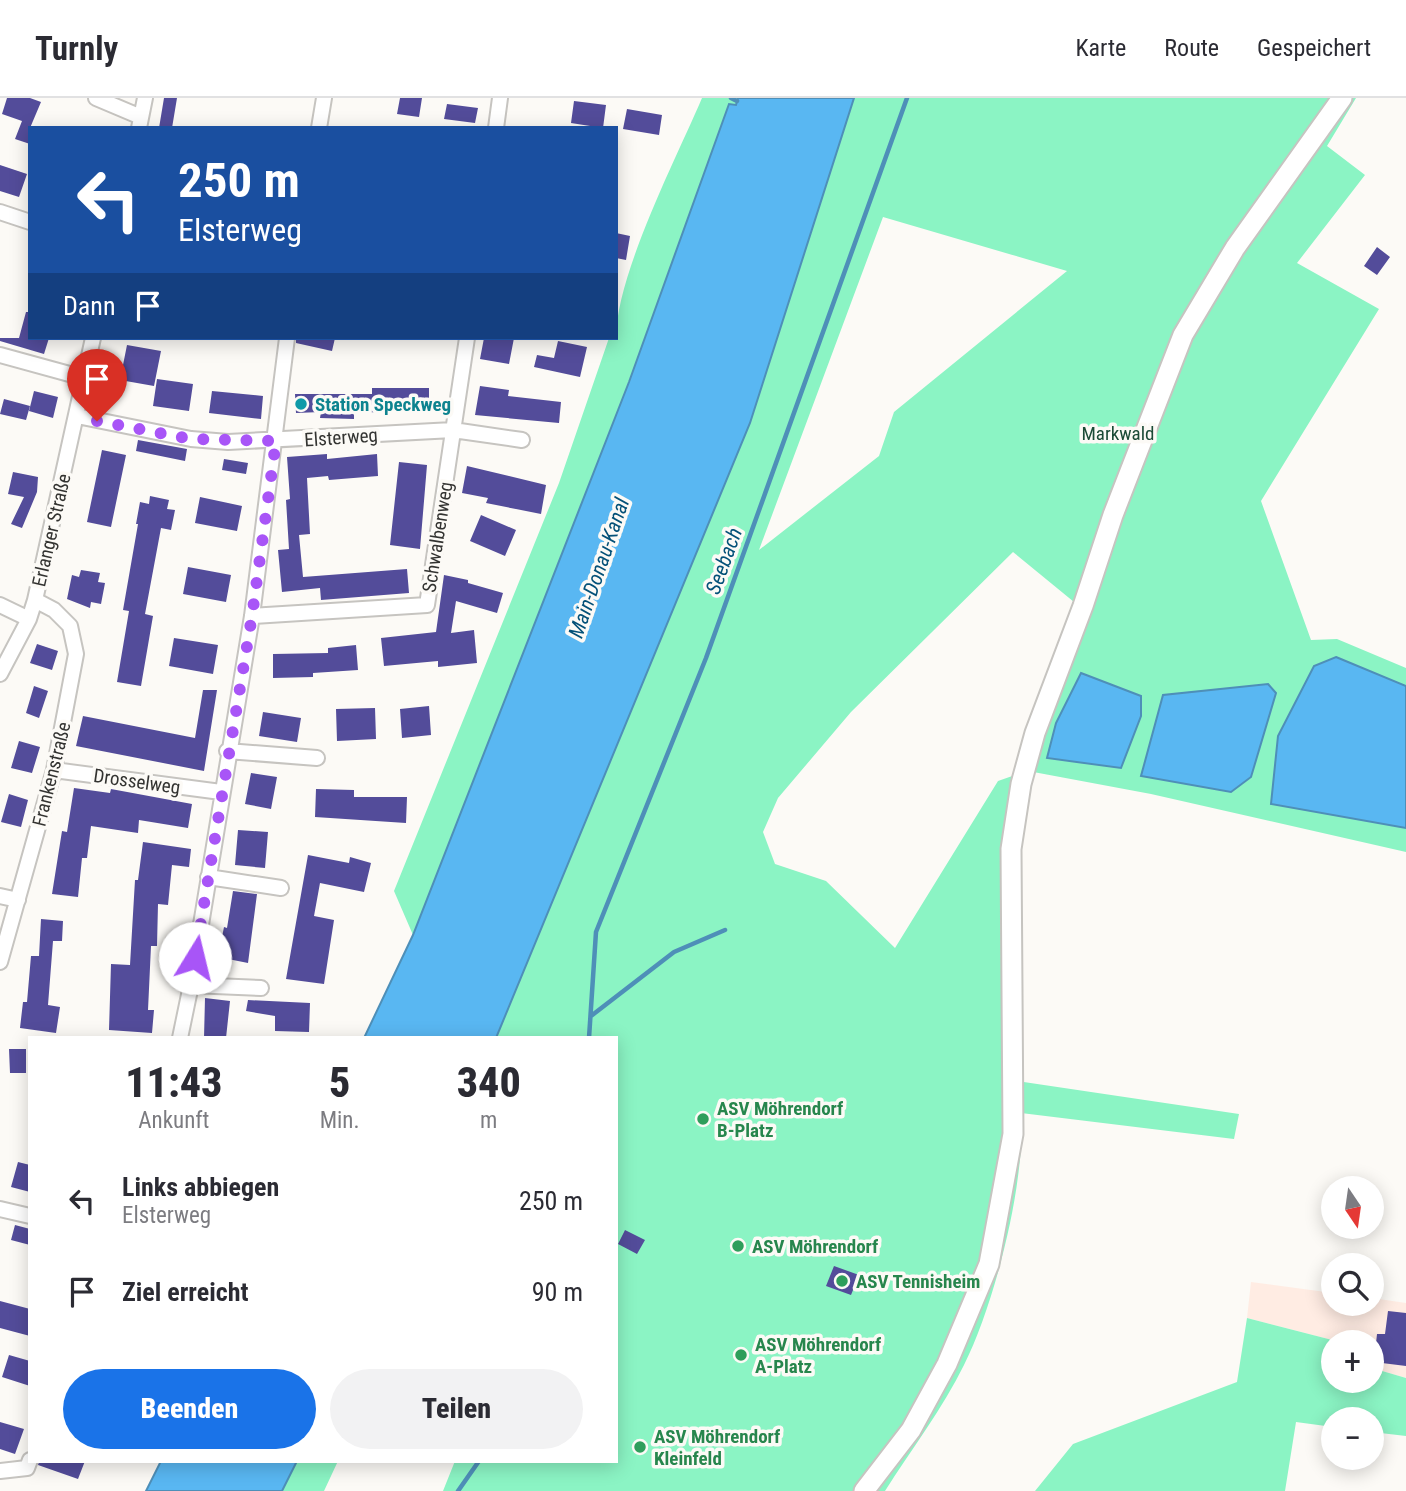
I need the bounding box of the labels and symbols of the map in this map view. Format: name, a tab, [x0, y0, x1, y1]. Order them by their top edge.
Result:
pin	[67, 349, 127, 421]
place label: Station Speckweg	[315, 393, 451, 416]
marker: Station Speckweg	[293, 396, 309, 412]
park label: Markwald	[1081, 422, 1155, 445]
street label: Elsterweg	[304, 423, 379, 452]
street label: Erlanger Straße	[27, 471, 76, 589]
street label: Schwalbenweg	[417, 480, 458, 594]
water label: Main-Donau-Kanal	[564, 495, 634, 641]
water label: Seebach	[701, 525, 747, 597]
street label: Frankenstraße	[27, 719, 76, 829]
street label: Drosselweg	[92, 764, 182, 799]
position arrow	[158, 921, 232, 995]
place label: ASV Möhrendorf B-Platz	[717, 1097, 844, 1142]
marker: ASV Möhrendorf B-Platz	[695, 1111, 711, 1127]
north arrow	[1321, 1176, 1384, 1239]
place label: ASV Möhrendorf	[752, 1235, 879, 1258]
marker: ASV Möhrendorf	[730, 1238, 746, 1254]
place label: ASV Tennisheim	[856, 1270, 980, 1293]
marker: ASV Tennisheim	[834, 1273, 850, 1289]
place label: ASV Möhrendorf A-Platz	[755, 1333, 882, 1378]
marker: ASV Möhrendorf A-Platz	[733, 1347, 749, 1363]
place label: ASV Möhrendorf Kleinfeld	[654, 1425, 781, 1470]
marker: ASV Möhrendorf Kleinfeld	[632, 1439, 648, 1455]

